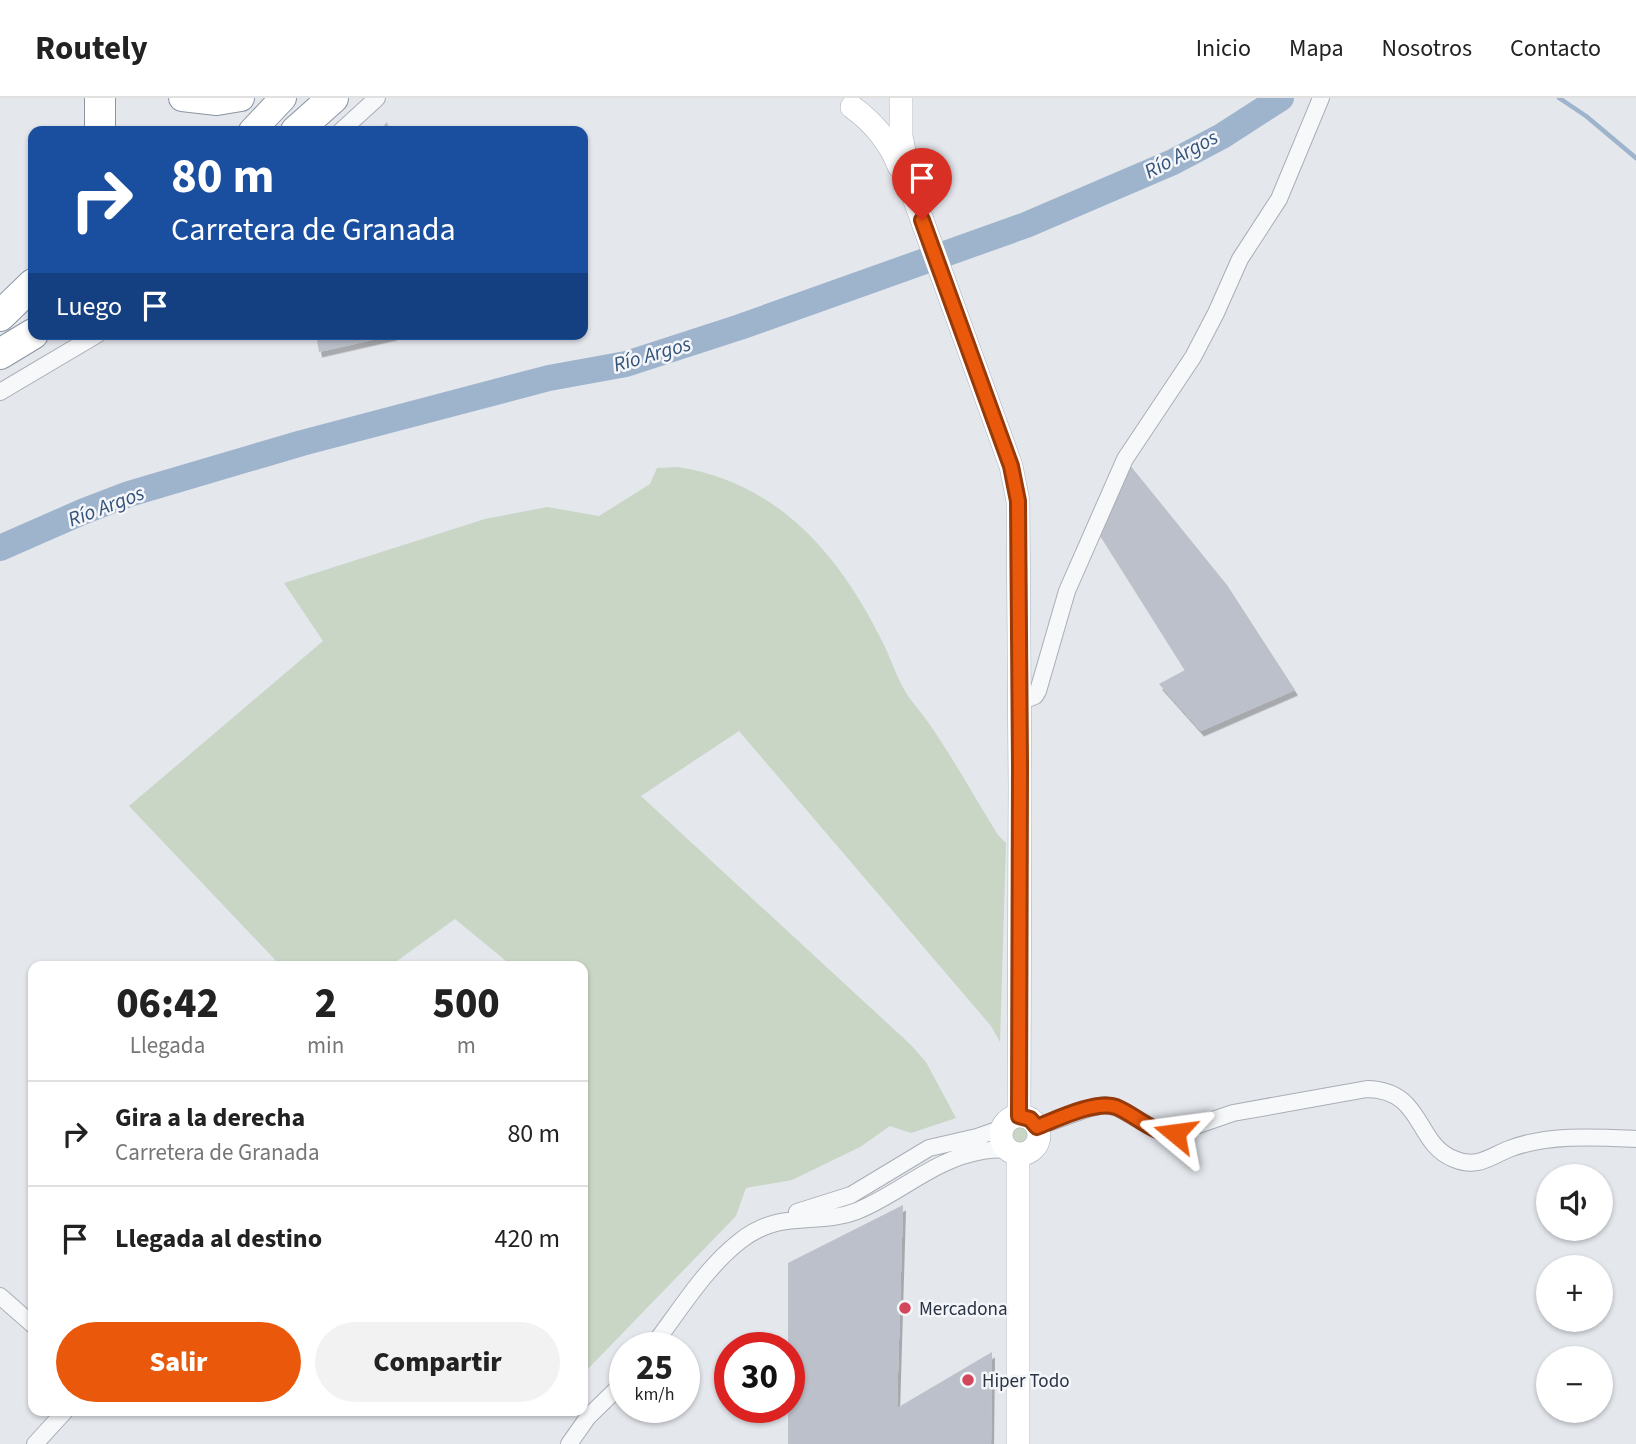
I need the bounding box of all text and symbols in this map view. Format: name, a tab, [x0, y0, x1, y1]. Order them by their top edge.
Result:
text: Routely	[35, 25, 148, 72]
text: Inicio	[1196, 31, 1251, 66]
text: Mapa	[1289, 31, 1344, 66]
text: Nosotros	[1382, 31, 1472, 66]
text: Contacto	[1510, 31, 1601, 66]
water label: Río Argos	[1139, 122, 1223, 186]
text: 80 m	[171, 142, 275, 212]
pin	[892, 148, 952, 220]
icon: right	[56, 154, 147, 245]
icon: arrive	[903, 159, 941, 197]
text: Carretera de Granada	[171, 207, 456, 253]
icon: arrive	[136, 287, 174, 325]
text: Luego	[56, 288, 122, 325]
water label: Río Argos	[610, 329, 694, 379]
water label: Río Argos	[63, 478, 149, 534]
text: 06:42	[116, 974, 219, 1034]
text: 2	[314, 974, 337, 1034]
text: 500	[433, 974, 500, 1034]
text: Llegada	[130, 1029, 205, 1062]
text: min	[307, 1029, 344, 1062]
text: m	[457, 1029, 476, 1062]
position arrow	[1138, 1096, 1212, 1170]
text: Gira a la derecha	[115, 1099, 305, 1136]
icon: right	[56, 1115, 94, 1153]
text: 80 m	[507, 1115, 560, 1152]
text: Carretera de Granada	[115, 1136, 320, 1169]
map controls	[1536, 1164, 1613, 1423]
button: sound	[1536, 1164, 1613, 1241]
icon: arrive	[56, 1220, 94, 1258]
text: Llegada al destino	[115, 1220, 322, 1257]
text: 420 m	[494, 1220, 560, 1257]
button: +	[1536, 1255, 1613, 1332]
place label: Mercadona	[919, 1296, 1008, 1323]
marker: Mercadona	[897, 1300, 913, 1316]
button: Salir	[56, 1322, 301, 1402]
button: Compartir	[315, 1322, 560, 1402]
speed limit sign: 30	[714, 1332, 805, 1423]
text: 25	[636, 1343, 673, 1393]
button: −	[1536, 1346, 1613, 1423]
place label: Hiper Todo	[982, 1368, 1070, 1395]
marker: Hiper Todo	[960, 1372, 976, 1388]
text: km/h	[635, 1382, 674, 1407]

